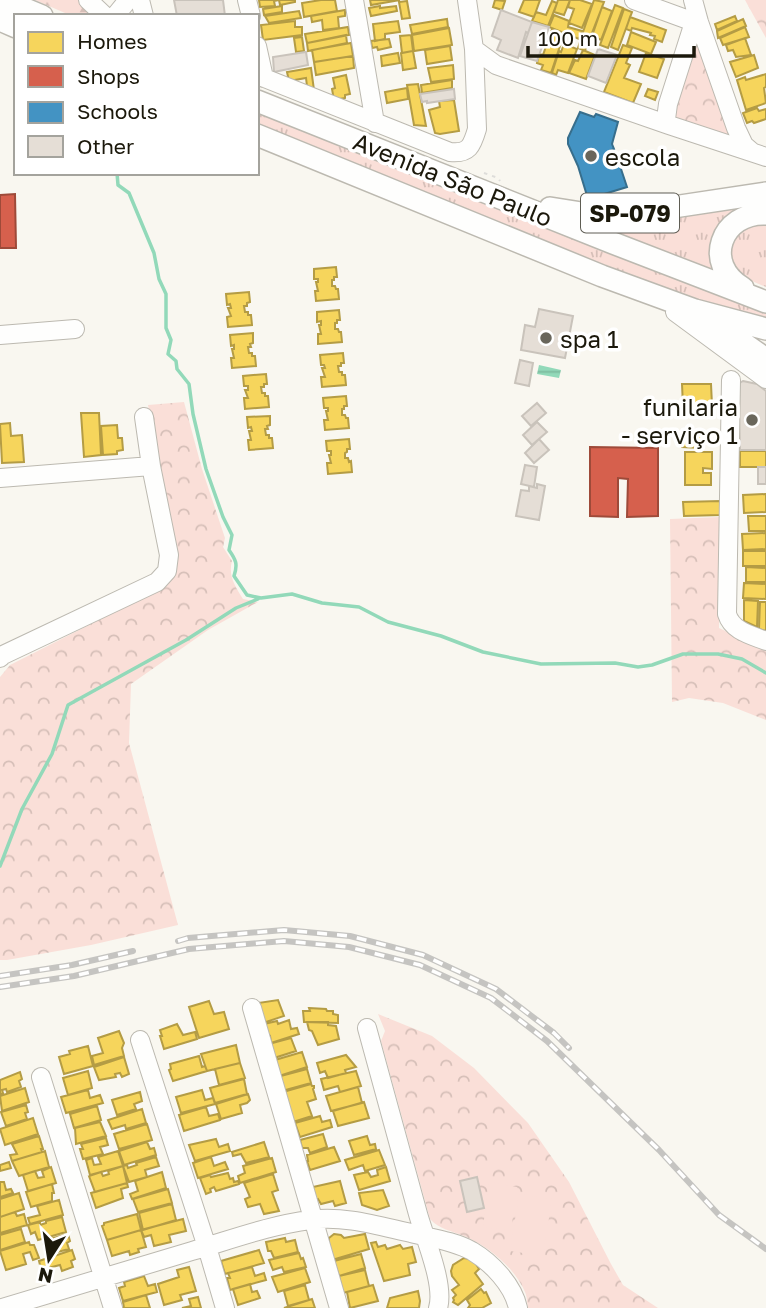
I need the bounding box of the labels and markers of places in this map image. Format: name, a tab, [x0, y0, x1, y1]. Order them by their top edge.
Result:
place label: escola	[605, 142, 680, 171]
marker: escola	[583, 148, 599, 164]
place label: spa 1	[560, 324, 619, 353]
marker: spa 1	[538, 330, 554, 346]
place label: funilaria - serviço 1	[621, 392, 738, 449]
marker: funilaria - serviço 1	[744, 412, 760, 428]

